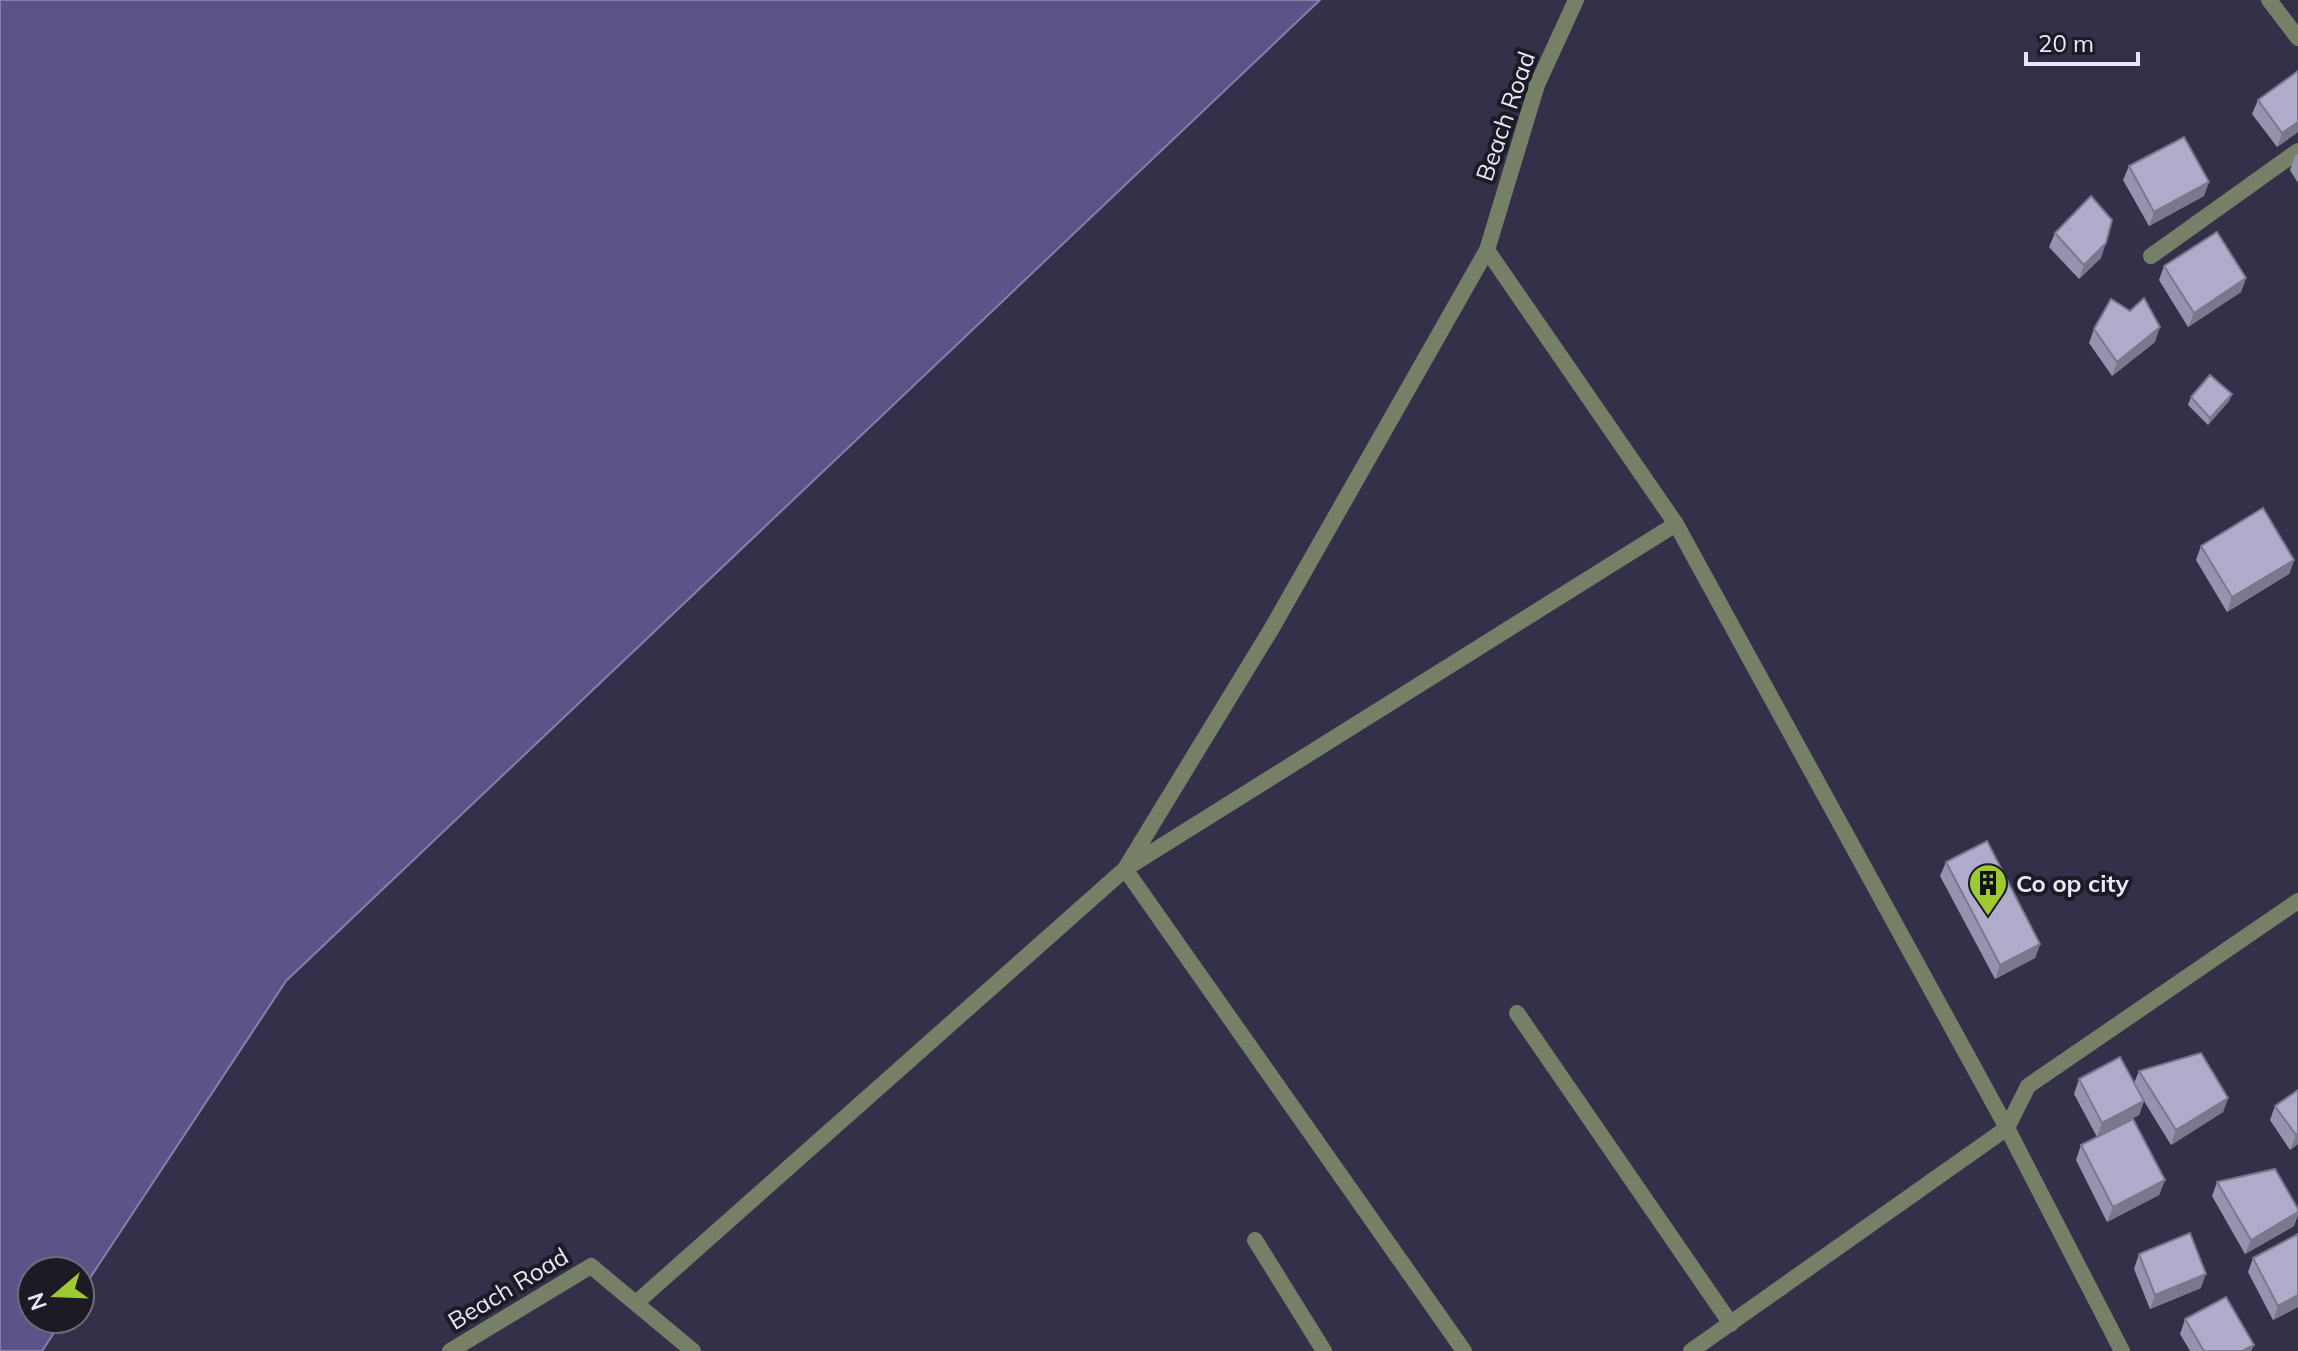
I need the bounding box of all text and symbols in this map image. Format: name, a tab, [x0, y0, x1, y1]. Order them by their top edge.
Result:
scale bar	[2026, 16, 2138, 66]
text: 20 m	[2038, 28, 2094, 58]
street label: Beach Road	[1469, 47, 1541, 185]
building icon: Co op city	[1967, 862, 2009, 917]
place label: Co op city	[2016, 868, 2130, 898]
street label: Beach Road	[442, 1240, 574, 1336]
north arrow	[16, 1255, 96, 1335]
text: N	[21, 1289, 53, 1314]

